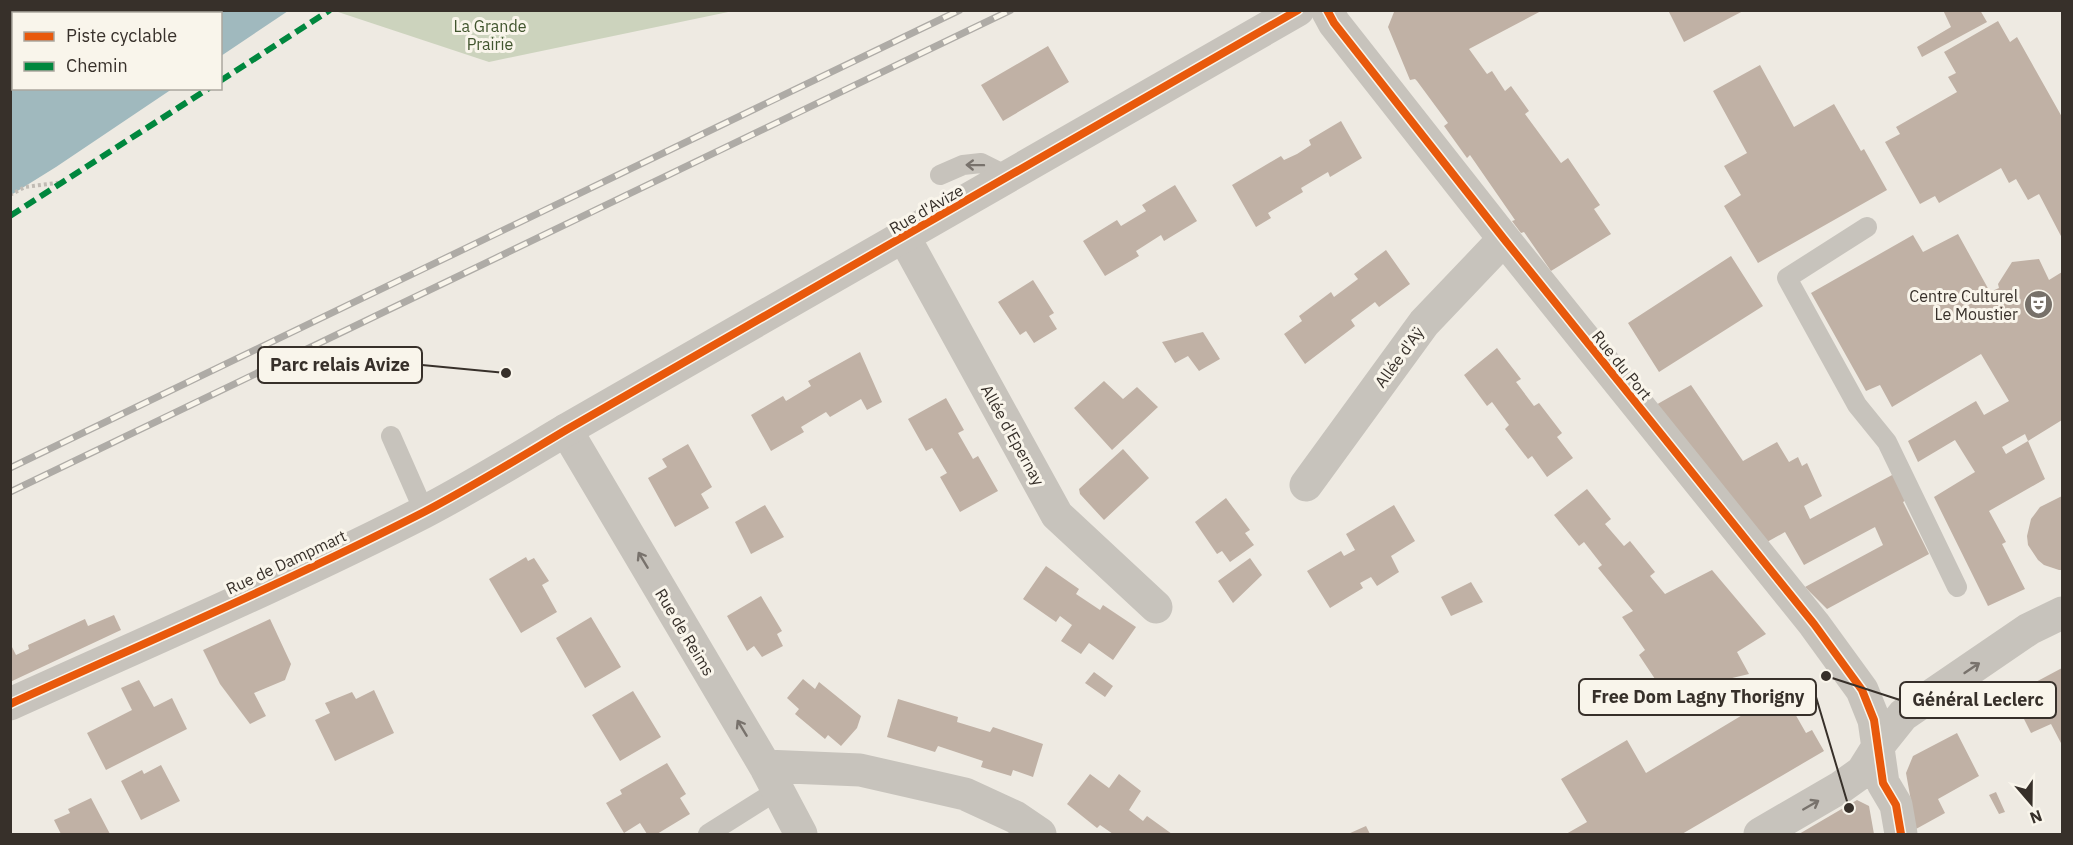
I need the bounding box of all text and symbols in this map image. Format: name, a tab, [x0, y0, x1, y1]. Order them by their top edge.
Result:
legend	[12, 12, 222, 90]
park label: La Grande Prairie	[454, 16, 527, 54]
text: Piste cyclable	[66, 24, 177, 47]
text: Chemin	[66, 54, 128, 77]
one-way arrow	[966, 159, 985, 171]
street label: Rue d'Avize	[885, 180, 967, 238]
place label: Centre Culturel Le Moustier	[1909, 286, 2018, 324]
theatre icon: Centre Culturel Le Moustier	[2023, 289, 2055, 321]
street label: Allée d'Aÿ	[1370, 323, 1428, 391]
street label: Rue du Port	[1588, 326, 1656, 404]
callout: Parc relais Avize	[258, 347, 422, 383]
text: Parc relais Avize	[270, 353, 410, 376]
street label: Allée d'Epernay	[977, 381, 1049, 489]
street label: Rue de Dampmart	[223, 525, 349, 599]
one-way arrow	[637, 552, 648, 570]
street label: Rue de Reims	[651, 585, 719, 679]
one-way arrow	[1963, 662, 1980, 674]
callout: Free Dom Lagny Thorigny	[1579, 679, 1816, 715]
callout: Général Leclerc	[1900, 682, 2056, 718]
text: Free Dom Lagny Thorigny	[1592, 685, 1805, 708]
text: Général Leclerc	[1912, 688, 2044, 711]
one-way arrow	[736, 720, 748, 737]
north arrow	[2001, 773, 2061, 833]
one-way arrow	[1801, 799, 1819, 810]
text: N	[2027, 806, 2045, 828]

